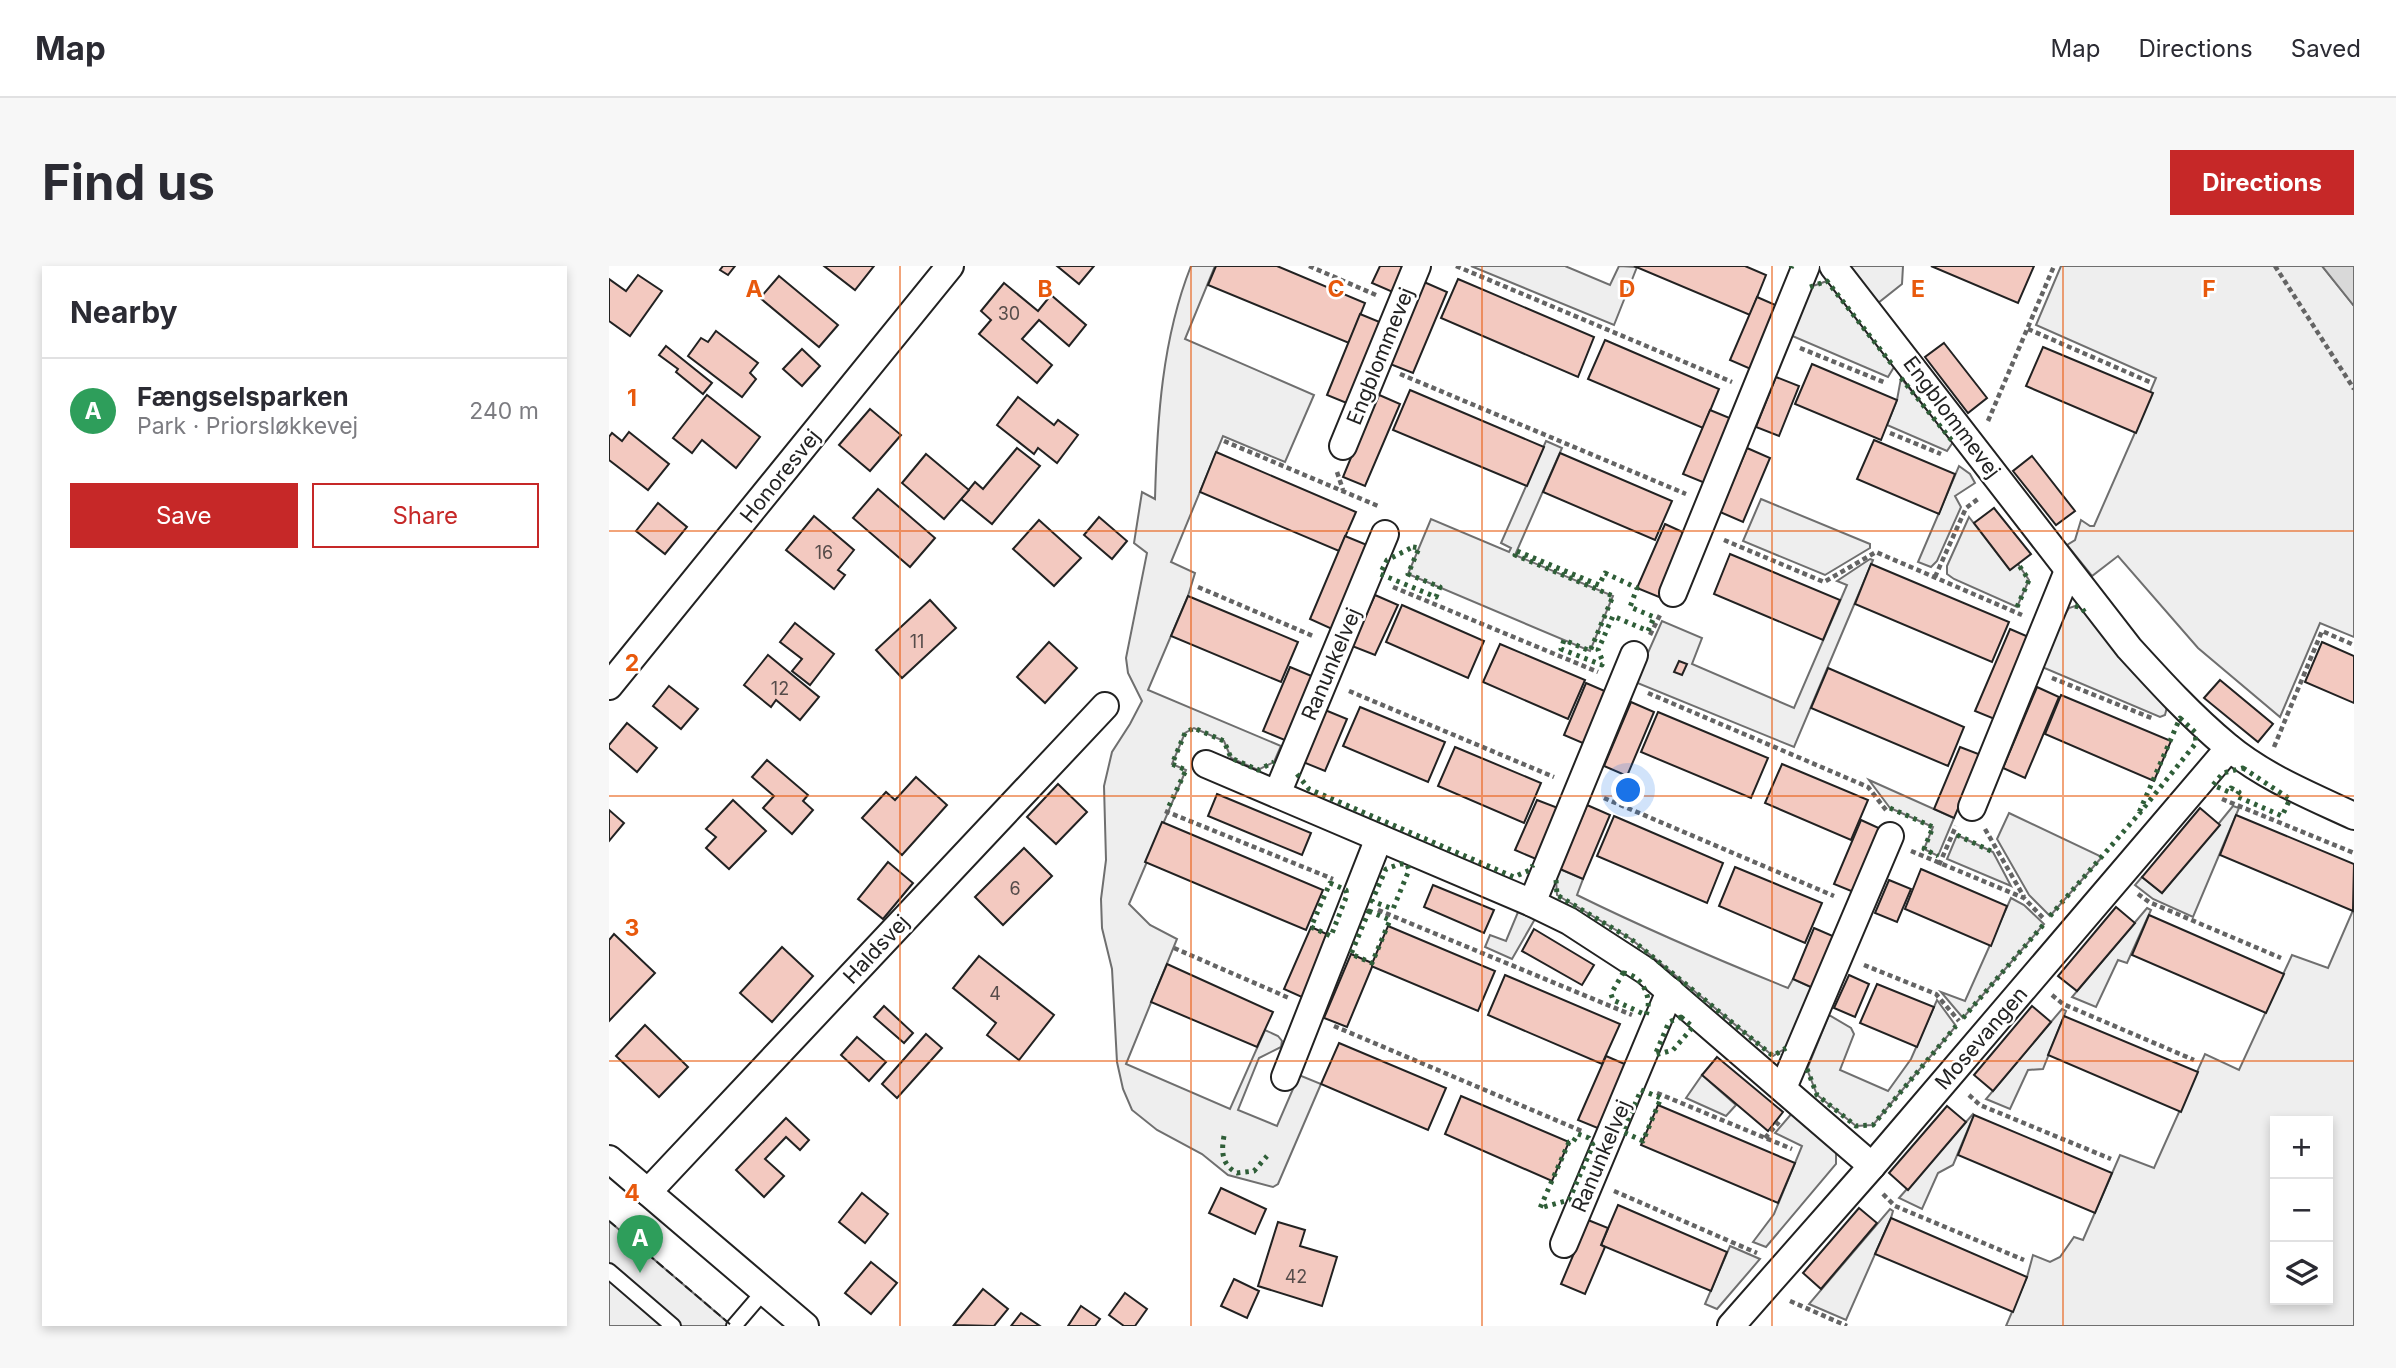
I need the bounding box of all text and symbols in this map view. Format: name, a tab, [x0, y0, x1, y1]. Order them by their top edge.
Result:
text: Map	[35, 28, 106, 68]
text: Map	[2051, 34, 2100, 63]
text: Directions	[2138, 34, 2253, 63]
text: Saved	[2291, 34, 2361, 63]
button: Directions	[2170, 150, 2354, 215]
text: Find us	[42, 153, 215, 212]
text: A	[745, 275, 763, 303]
text: B	[1037, 275, 1053, 303]
text: C	[1327, 275, 1345, 303]
text: D	[1619, 275, 1635, 303]
text: E	[1911, 275, 1925, 303]
text: F	[2202, 275, 2216, 303]
street label: Engblommevej	[1341, 284, 1419, 428]
text: Nearby	[70, 294, 178, 330]
house number: 30	[998, 303, 1020, 324]
street label: Engblommevej	[1898, 351, 2006, 483]
text: Fængselsparken	[137, 381, 349, 412]
text: 1	[627, 384, 637, 412]
text: A	[84, 397, 102, 425]
text: 240 m	[469, 397, 539, 425]
text: Park · Priorsløkkevej	[137, 412, 358, 440]
street label: Honoresvej	[735, 424, 825, 528]
button: Save	[70, 483, 298, 548]
button: Share	[312, 483, 539, 548]
house number: 16	[815, 542, 833, 563]
street label: Ranunkelvej	[1296, 604, 1366, 724]
house number: 11	[910, 631, 924, 652]
text: 2	[625, 649, 639, 677]
house number: 12	[771, 678, 789, 699]
your location	[1611, 773, 1645, 807]
house number: 6	[1009, 878, 1021, 899]
street label: Haldsvej	[838, 909, 914, 989]
text: 3	[625, 914, 639, 942]
street label: Mosevangen	[1930, 982, 2032, 1094]
house number: 4	[989, 983, 1001, 1004]
street label: Ranunkelvej	[1566, 1096, 1636, 1216]
map controls	[2270, 1116, 2333, 1305]
button: +	[2270, 1116, 2333, 1179]
text: 4	[624, 1179, 640, 1207]
button: −	[2270, 1179, 2333, 1242]
pin: A	[617, 1215, 663, 1273]
button: layers	[2270, 1242, 2333, 1305]
house number: 42	[1285, 1266, 1307, 1287]

